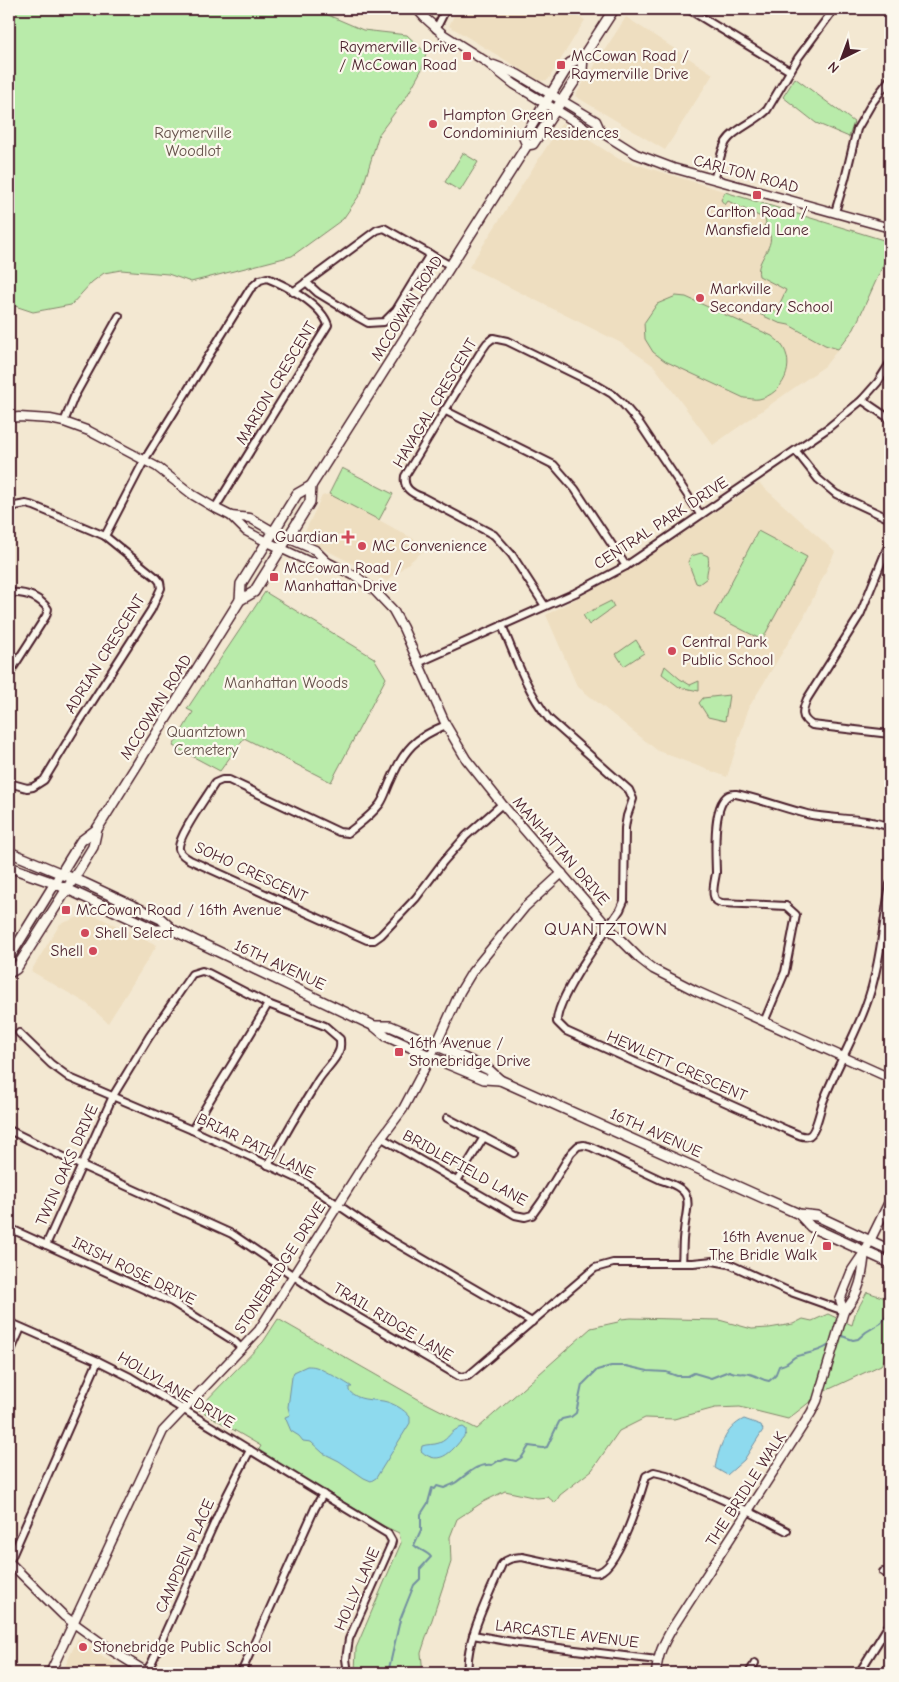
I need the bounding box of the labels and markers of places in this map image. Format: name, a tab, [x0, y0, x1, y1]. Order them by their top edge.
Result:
place label: Raymerville Drive / McCowan Road	[339, 38, 457, 74]
place label: McCowan Road / Raymerville Drive	[571, 47, 689, 83]
marker: Raymerville Drive / McCowan Road	[461, 50, 473, 62]
marker: McCowan Road / Raymerville Drive	[555, 59, 567, 71]
place label: Hampton Green Condominium Residences	[443, 106, 619, 142]
marker: Hampton Green Condominium Residences	[427, 118, 439, 130]
marker: Carlton Road / Mansfield Lane	[751, 189, 763, 201]
place label: Carlton Road / Mansfield Lane	[705, 203, 809, 239]
place label: Markville Secondary School	[710, 280, 833, 316]
marker: Markville Secondary School	[694, 292, 706, 304]
place label: Guardian	[275, 528, 338, 546]
marker: Guardian	[342, 531, 354, 543]
place label: MC Convenience	[372, 537, 487, 555]
marker: MC Convenience	[356, 540, 368, 552]
place label: McCowan Road / Manhattan Drive	[284, 559, 402, 595]
marker: McCowan Road / Manhattan Drive	[268, 571, 280, 583]
place label: Central Park Public School	[682, 633, 773, 669]
marker: Central Park Public School	[666, 645, 678, 657]
place label: McCowan Road / 16th Avenue	[76, 901, 281, 919]
marker: McCowan Road / 16th Avenue	[60, 904, 72, 916]
place label: Shell Select	[95, 924, 174, 942]
marker: Shell Select	[79, 927, 91, 939]
place label: Shell	[51, 942, 83, 960]
marker: Shell	[87, 945, 99, 957]
place label: 16th Avenue / Stonebridge Drive	[409, 1034, 531, 1070]
marker: 16th Avenue / Stonebridge Drive	[393, 1046, 405, 1058]
place label: 16th Avenue / The Bridle Walk	[709, 1228, 817, 1264]
marker: 16th Avenue / The Bridle Walk	[821, 1240, 833, 1252]
place label: Stonebridge Public School	[93, 1638, 272, 1656]
marker: Stonebridge Public School	[77, 1641, 89, 1653]

